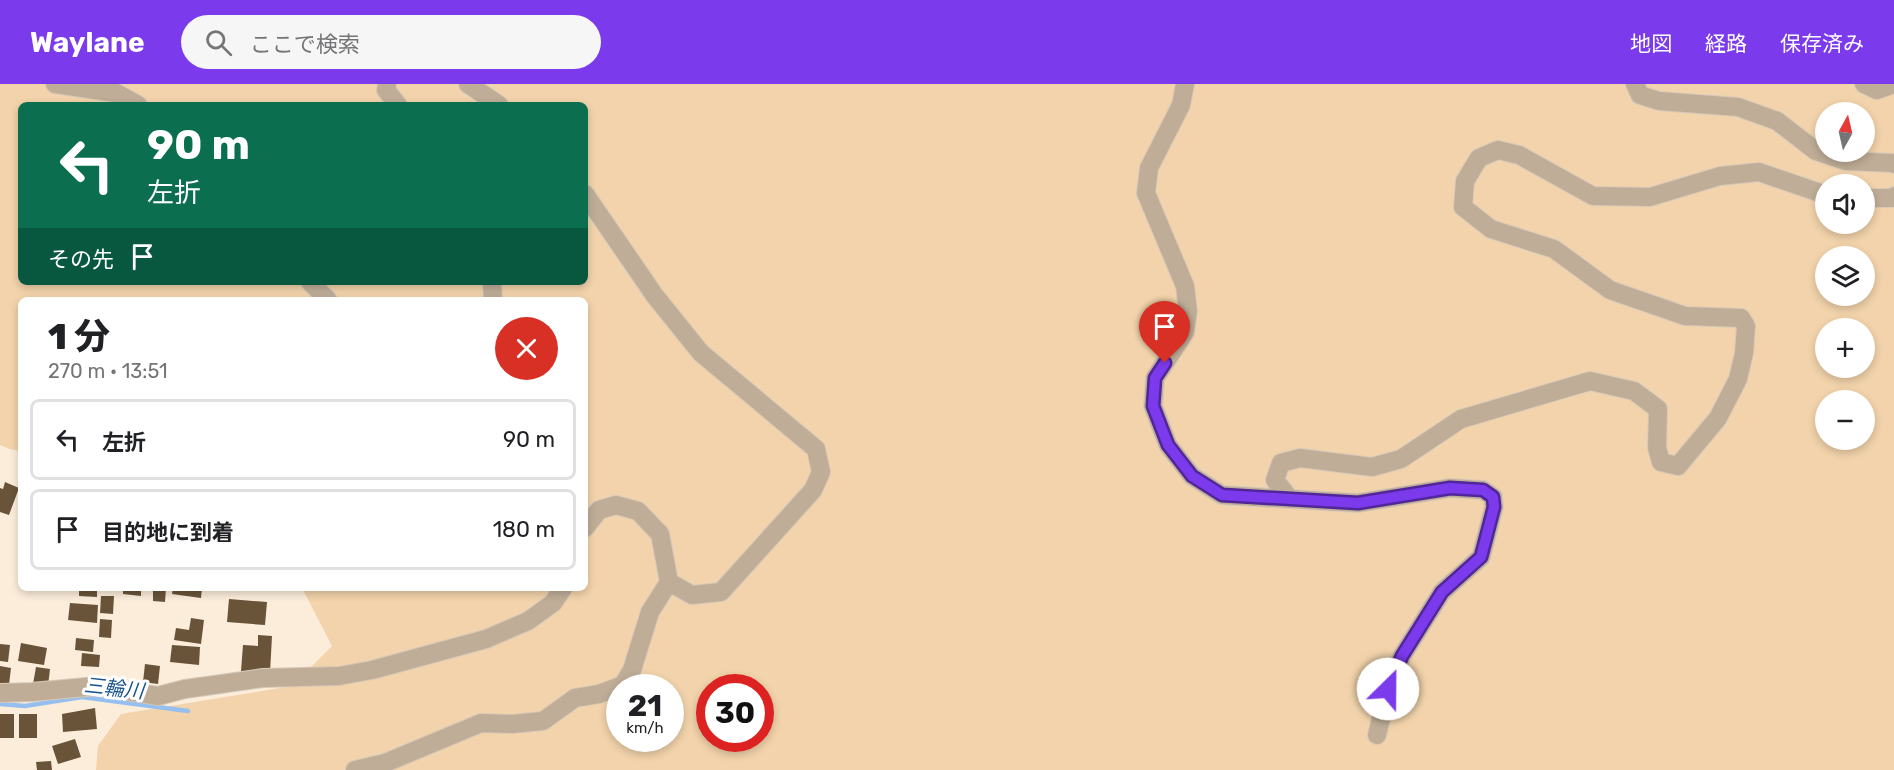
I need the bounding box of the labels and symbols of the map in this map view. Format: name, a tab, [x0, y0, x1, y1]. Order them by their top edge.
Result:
north arrow	[1815, 102, 1875, 162]
pin	[1139, 301, 1190, 363]
position arrow	[1356, 657, 1420, 721]
water label: 三輪川	[83, 673, 147, 703]
speed limit sign: 30	[696, 674, 774, 752]

